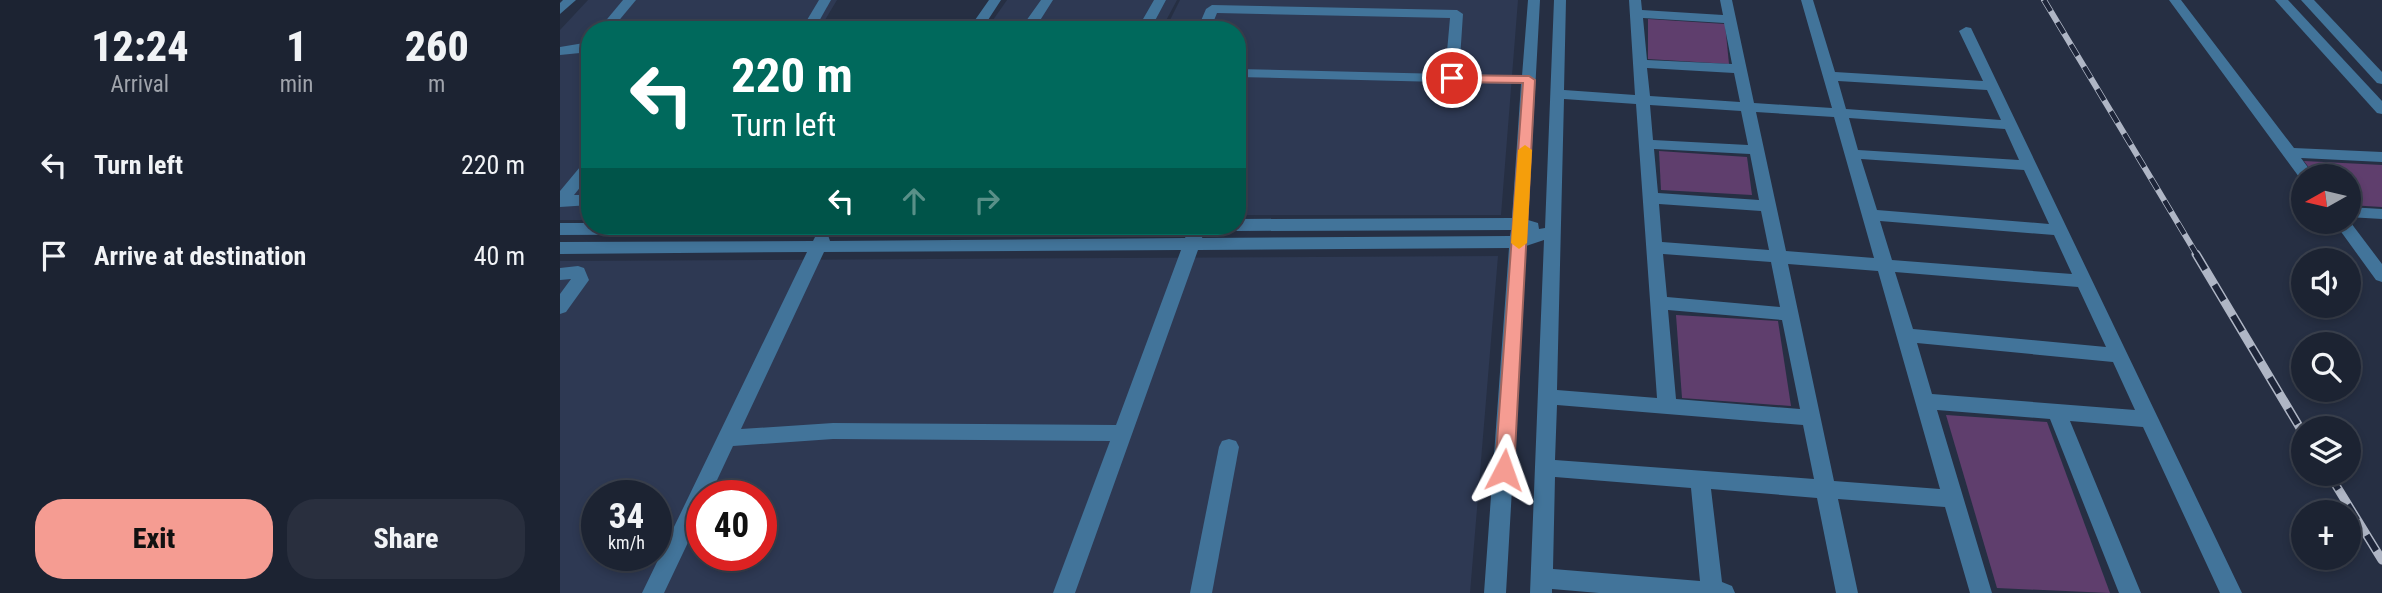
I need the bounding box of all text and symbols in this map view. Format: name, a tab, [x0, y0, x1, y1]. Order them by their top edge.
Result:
text: 12:24	[91, 22, 188, 71]
text: 1	[286, 22, 307, 71]
text: 260	[405, 22, 469, 71]
text: 220 m	[731, 47, 853, 104]
pin	[1422, 48, 1482, 108]
icon: left	[616, 49, 707, 140]
icon: arrive	[1433, 59, 1471, 97]
text: Arrival	[111, 71, 169, 98]
text: min	[280, 71, 313, 98]
text: m	[428, 71, 445, 98]
text: Turn left	[731, 106, 836, 144]
icon: left	[35, 146, 73, 184]
text: Turn left	[94, 150, 183, 180]
text: 220 m	[461, 150, 525, 180]
north arrow	[2291, 164, 2361, 234]
map controls	[2291, 164, 2361, 570]
icon: left	[822, 182, 860, 220]
icon: ahead	[895, 182, 933, 220]
icon: right	[968, 182, 1006, 220]
icon: arrive	[35, 237, 73, 275]
text: Arrive at destination	[94, 241, 306, 271]
text: 40 m	[474, 241, 525, 271]
button: sound	[2291, 248, 2361, 318]
button: search	[2291, 332, 2361, 402]
button: layers	[2291, 416, 2361, 486]
position arrow	[1467, 433, 1541, 507]
speed limit sign: 40	[686, 480, 777, 571]
text: 34	[609, 496, 644, 537]
button: Exit	[35, 499, 273, 579]
button: Share	[287, 499, 525, 579]
button: +	[2291, 500, 2361, 570]
text: km/h	[608, 532, 645, 553]

